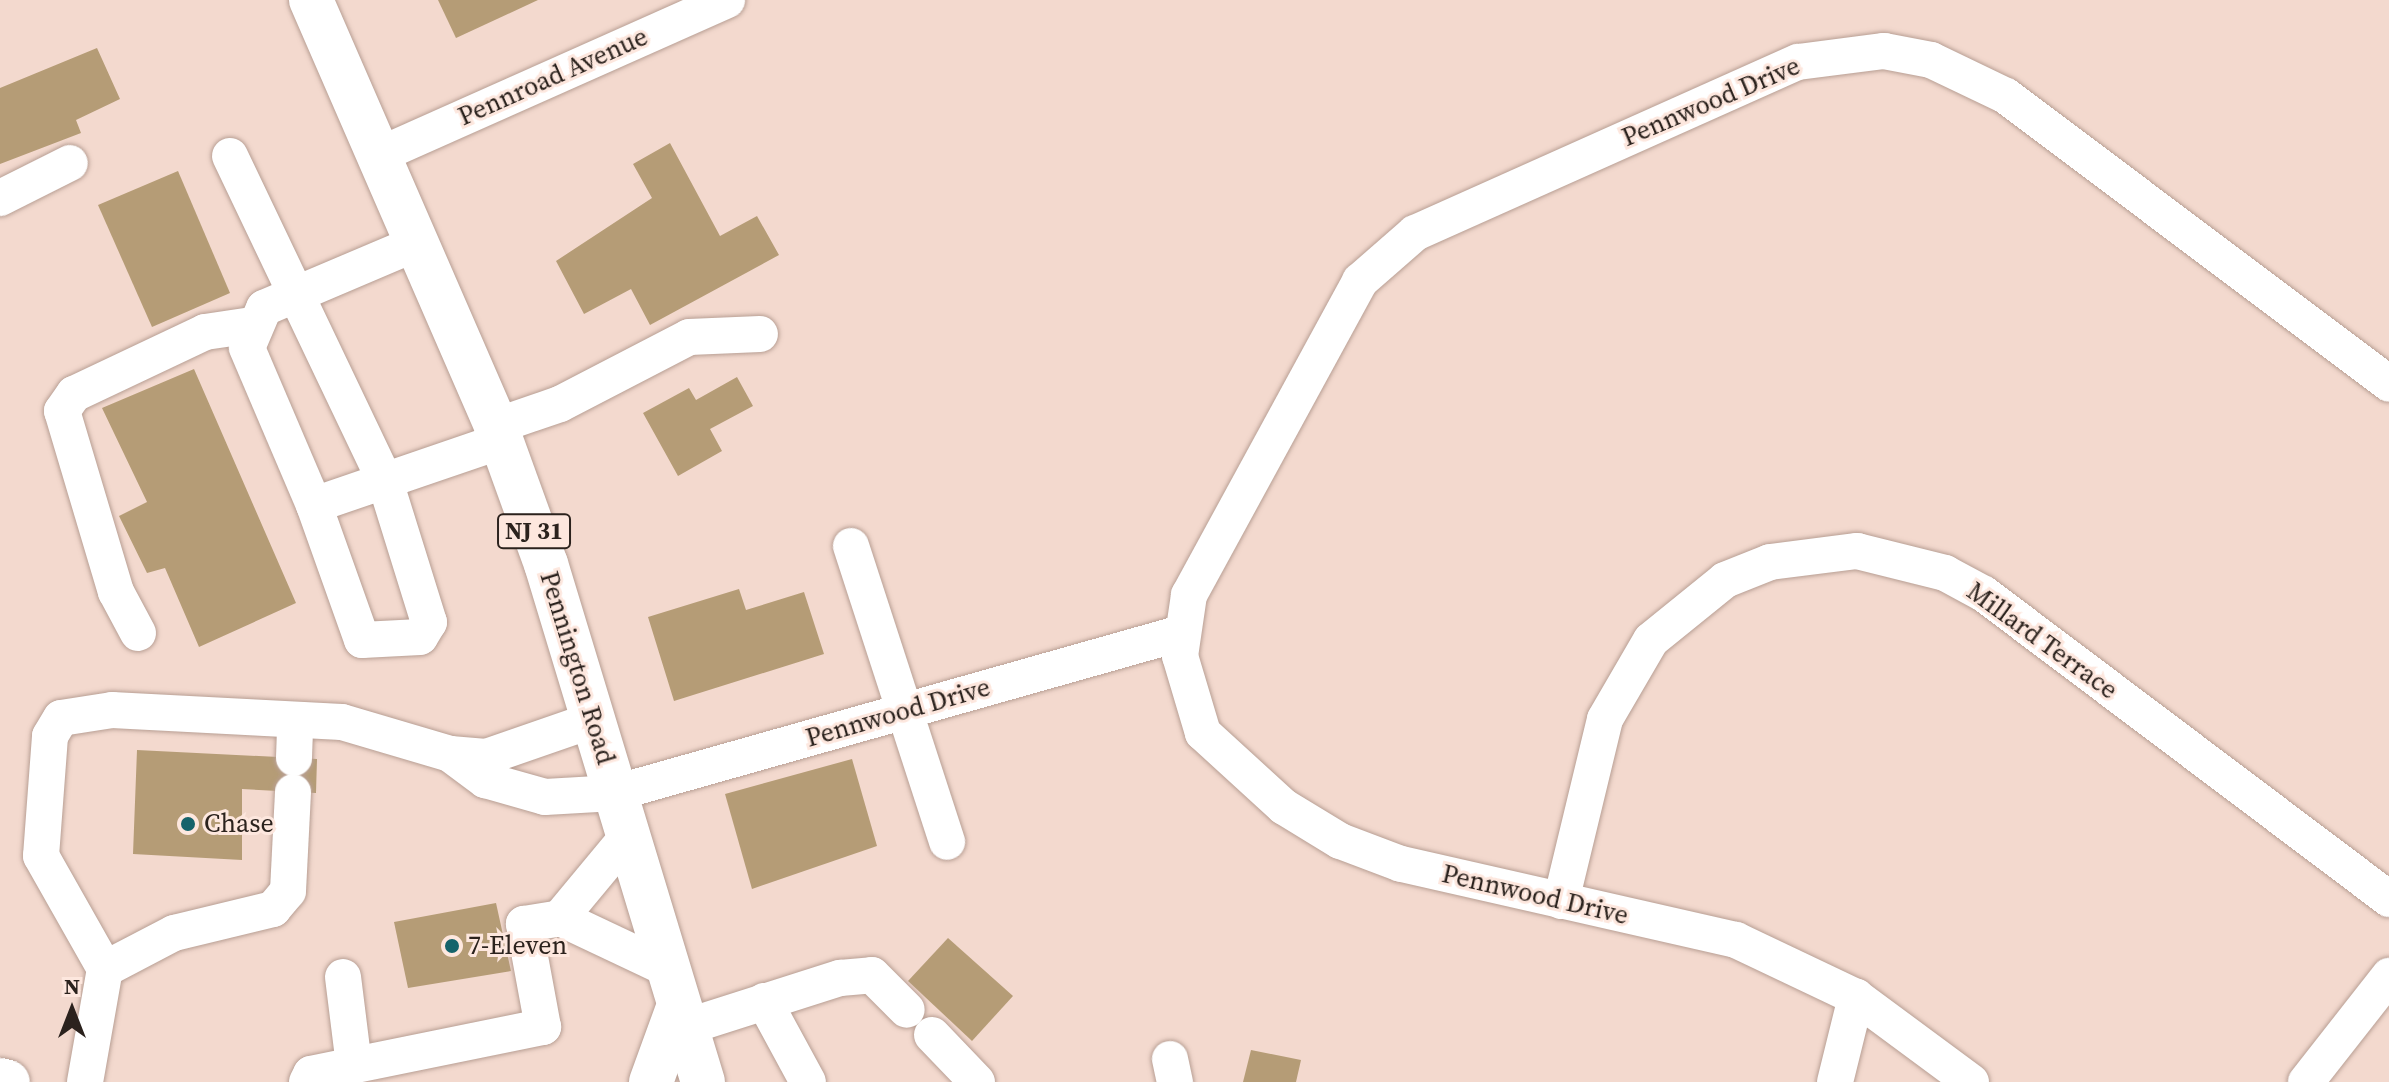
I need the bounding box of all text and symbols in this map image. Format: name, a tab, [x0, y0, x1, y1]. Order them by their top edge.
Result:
street label: Pennroad Avenue	[453, 21, 653, 133]
street label: Pennwood Drive	[1617, 50, 1805, 154]
road number: NJ 31	[496, 511, 572, 551]
street label: Pennington Road	[533, 568, 621, 768]
street label: Millard Terrace	[1960, 576, 2124, 706]
street label: Pennwood Drive	[802, 672, 994, 754]
place label: Chase	[204, 808, 274, 840]
marker: Chase	[179, 815, 197, 833]
street label: Pennwood Drive	[1439, 858, 1631, 932]
place label: 7-Eleven	[468, 930, 567, 962]
marker: 7-Eleven	[443, 937, 461, 955]
north arrow	[32, 970, 112, 1050]
text: N	[64, 971, 80, 1001]

